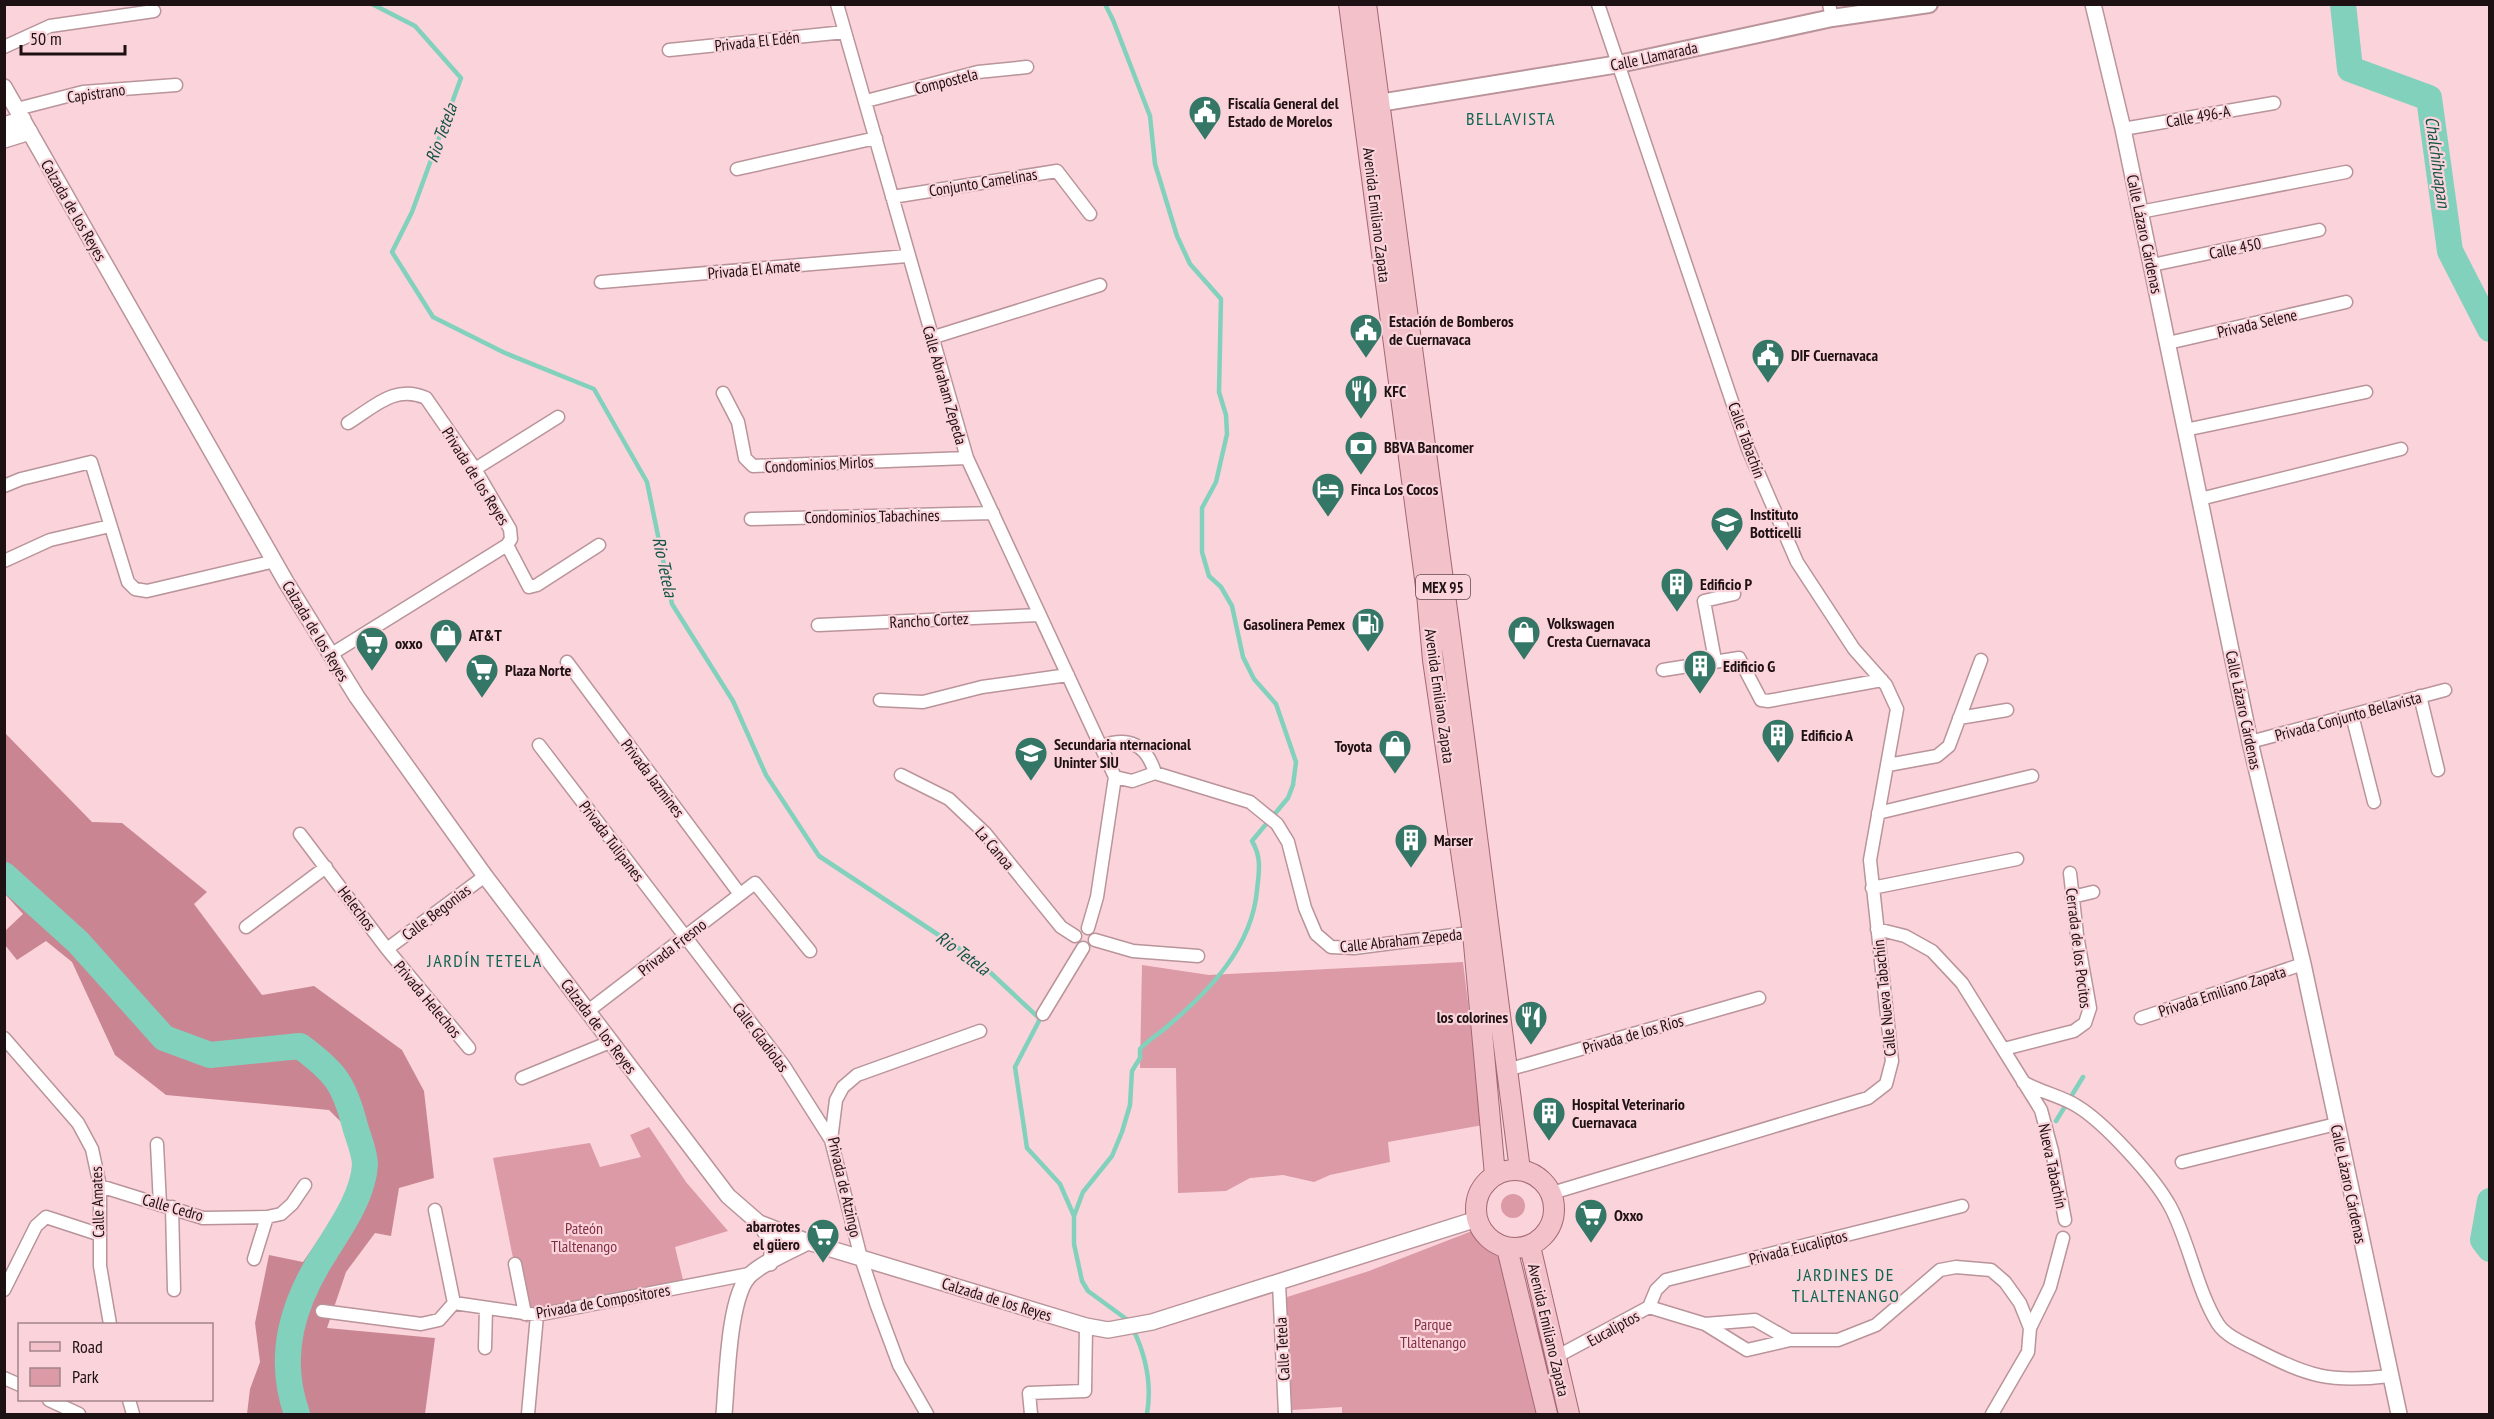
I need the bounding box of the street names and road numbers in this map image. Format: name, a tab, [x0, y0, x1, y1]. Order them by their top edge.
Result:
street label: Privada El Edén	[713, 27, 801, 55]
street label: Calle Llamarada	[1609, 37, 1699, 75]
street label: Compostela	[912, 63, 980, 99]
street label: Capistrano	[66, 79, 126, 107]
street label: Calle 496-A	[2164, 100, 2232, 131]
street label: Avenida Emiliano Zapata	[1359, 146, 1395, 284]
street label: Calzada de los Reyes	[37, 156, 111, 264]
street label: Conjunto Camelinas	[927, 164, 1039, 200]
street label: Calle Lázaro Cárdenas	[2123, 173, 2167, 295]
street label: Calle 450	[2207, 233, 2263, 263]
street label: Privada El Amate	[707, 255, 801, 283]
street label: Privada Selene	[2215, 304, 2299, 342]
street label: Calle Abraham Zepeda	[918, 323, 972, 447]
street label: Calle Tabachín	[1724, 399, 1770, 481]
street label: Privada de los Reyes	[438, 423, 514, 529]
street label: Condominios Mirlos	[764, 451, 874, 477]
street label: Condominios Tabachines	[804, 505, 940, 527]
road number: MEX 95	[1416, 575, 1470, 599]
street label: Calzada de los Reyes	[278, 577, 354, 685]
street label: Rancho Cortez	[889, 608, 969, 632]
street label: Avenida Emiliano Zapata	[1421, 627, 1459, 765]
street label: Calle Lázaro Cárdenas	[2222, 649, 2266, 771]
street label: Privada Conjunto Bellavista	[2273, 687, 2423, 745]
street label: Privada Jazmines	[617, 735, 689, 821]
street label: Privada Tulipanes	[575, 797, 649, 885]
street label: La Canoa	[971, 822, 1019, 874]
street label: Calle Begonias	[398, 880, 474, 944]
street label: Helechos	[334, 882, 380, 934]
street label: Cerrada de los Pocitos	[2062, 887, 2096, 1009]
street label: Privada Fresno	[634, 914, 710, 980]
street label: Calle Abraham Zepeda	[1339, 924, 1463, 956]
street label: Calle Nueva Tabachín	[1868, 939, 1900, 1057]
street label: Privada Helechos	[390, 956, 466, 1042]
street label: Privada Emiliano Zapata	[2156, 961, 2288, 1021]
street label: Calzada de los Reyes	[557, 974, 641, 1078]
street label: Calle Gladiolas	[728, 998, 794, 1076]
street label: Privada de los Ríos	[1580, 1010, 1686, 1058]
street label: Nueva Tabachín	[2034, 1122, 2072, 1210]
street label: Calle Lázaro Cárdenas	[2327, 1123, 2371, 1245]
street label: Privada de Atzingo	[824, 1135, 866, 1239]
street label: Calle Amates	[86, 1166, 108, 1238]
street label: Calle Cedro	[140, 1189, 206, 1225]
street label: Privada Eucaliptos	[1747, 1225, 1849, 1269]
street label: Avenida Emiliano Zapata	[1524, 1262, 1574, 1398]
street label: Calzada de los Reyes	[940, 1273, 1054, 1325]
street label: Privada de Compositores	[535, 1279, 671, 1323]
street label: Eucaliptos	[1583, 1306, 1643, 1350]
street label: Calle Tetela	[1270, 1317, 1294, 1381]

